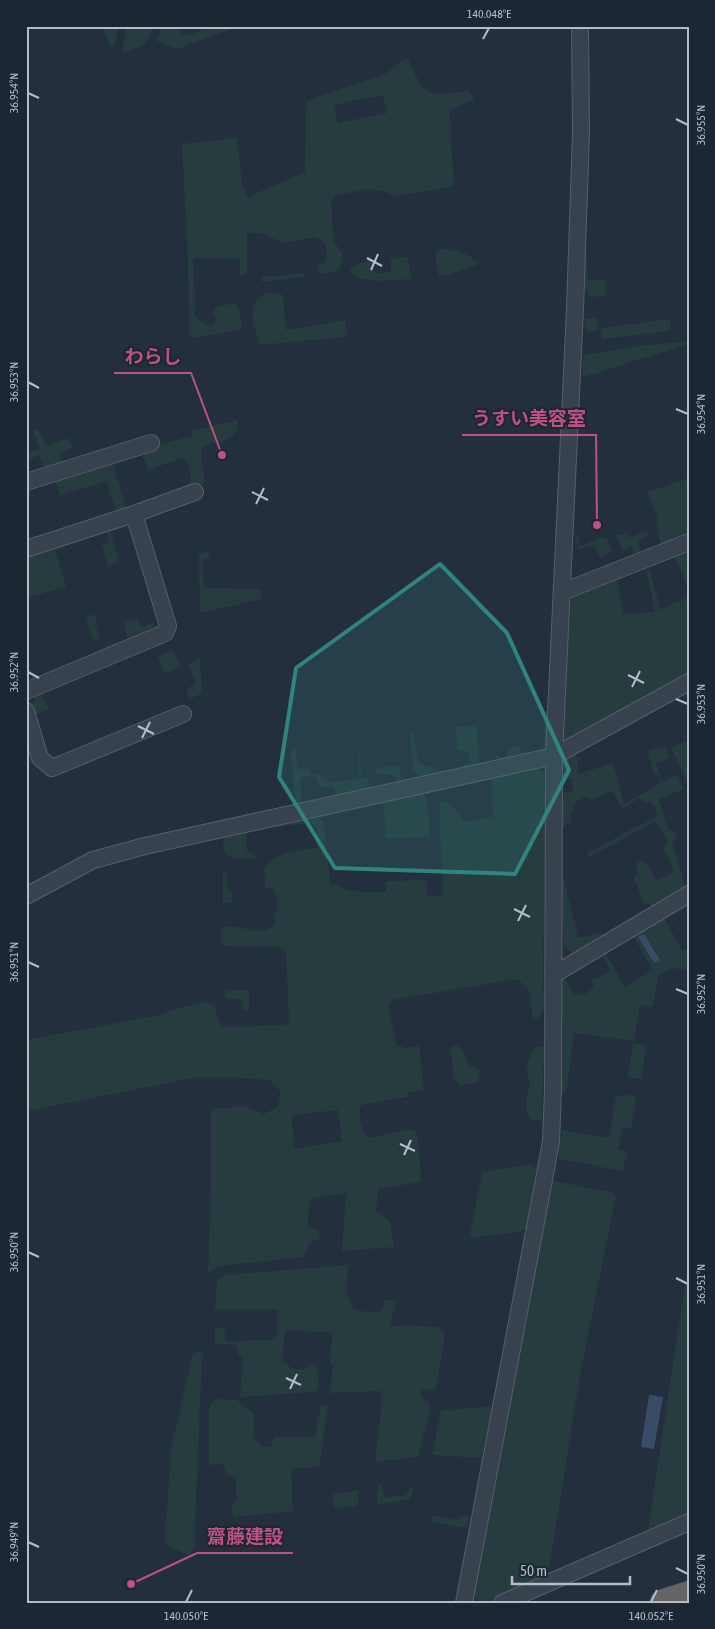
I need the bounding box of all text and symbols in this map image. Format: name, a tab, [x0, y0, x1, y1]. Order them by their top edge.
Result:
text: 140.048°E	[467, 7, 511, 21]
text: 36.954°N	[7, 73, 21, 113]
text: 36.955°N	[694, 105, 708, 145]
callout: わらし	[114, 339, 191, 373]
text: わらし	[124, 345, 182, 367]
text: 36.953°N	[7, 362, 21, 402]
text: 36.954°N	[694, 394, 708, 434]
callout: うすい美容室	[462, 401, 596, 435]
text: うすい美容室	[472, 407, 586, 429]
text: 36.952°N	[7, 652, 21, 692]
text: 36.953°N	[694, 684, 708, 724]
text: 36.951°N	[7, 942, 21, 982]
text: 36.952°N	[694, 974, 708, 1014]
text: 36.950°N	[7, 1232, 21, 1272]
text: 36.951°N	[694, 1264, 708, 1304]
callout: 齋藤建設	[197, 1519, 293, 1553]
text: 36.949°N	[7, 1522, 21, 1562]
text: 齋藤建設	[207, 1525, 283, 1547]
scale bar	[512, 1554, 630, 1586]
text: 36.950°N	[694, 1554, 708, 1594]
text: 50 m	[520, 1562, 547, 1579]
text: 140.050°E	[164, 1609, 208, 1623]
text: 140.052°E	[629, 1609, 673, 1623]

